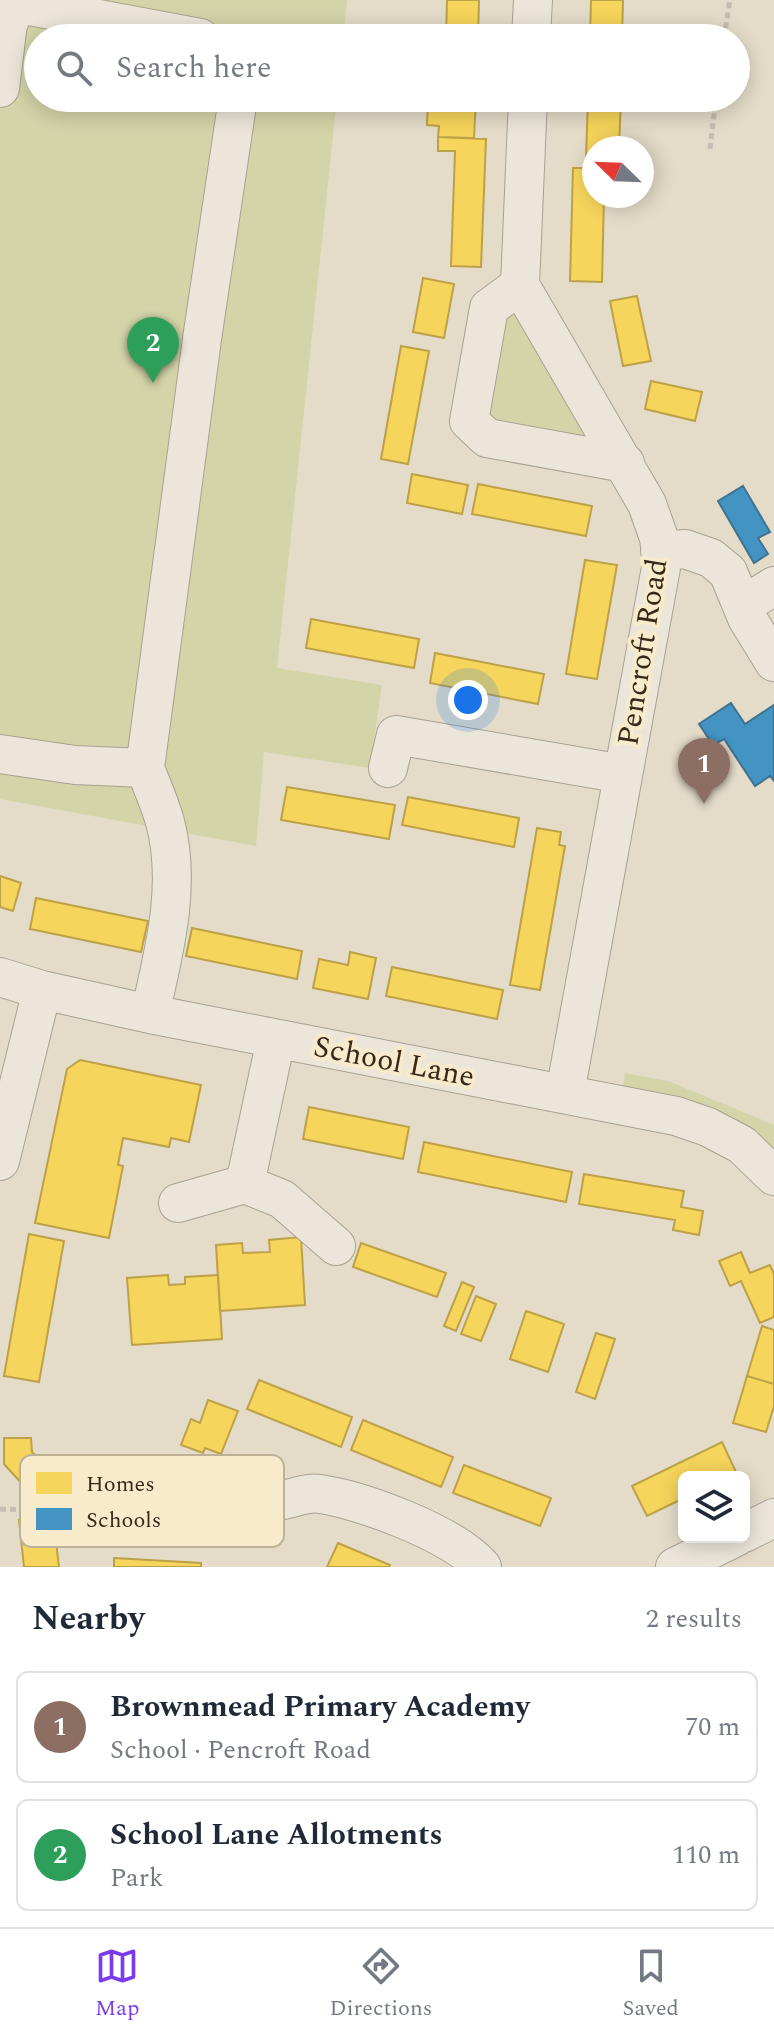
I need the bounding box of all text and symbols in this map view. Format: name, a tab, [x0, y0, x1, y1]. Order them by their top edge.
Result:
search box	[24, 24, 750, 112]
text: Search here	[116, 45, 272, 91]
icon: search	[52, 46, 96, 90]
north arrow	[582, 136, 654, 208]
pin: 2	[127, 317, 179, 383]
street label: Pencroft Road	[606, 555, 680, 749]
your location	[448, 680, 488, 720]
pin: 1	[678, 738, 730, 804]
street label: School Lane	[310, 1024, 478, 1100]
legend	[20, 1455, 284, 1547]
text: Homes	[86, 1468, 155, 1501]
map controls	[678, 1471, 750, 1543]
button: layers	[678, 1471, 750, 1543]
text: Schools	[86, 1504, 161, 1537]
text: Nearby	[32, 1593, 145, 1645]
text: 2 results	[646, 1599, 742, 1639]
text: Brownmead Primary Academy	[110, 1684, 530, 1730]
text: 1	[53, 1707, 67, 1747]
text: 70 m	[685, 1707, 740, 1747]
text: School · Pencroft Road	[110, 1730, 371, 1770]
text: School Lane Allotments	[110, 1812, 443, 1858]
text: 2	[53, 1835, 67, 1875]
text: 110 m	[672, 1835, 740, 1875]
text: Park	[110, 1858, 164, 1898]
tab: Map	[95, 1944, 139, 2025]
tab: Directions	[330, 1944, 432, 2025]
tab: Saved	[622, 1944, 679, 2025]

